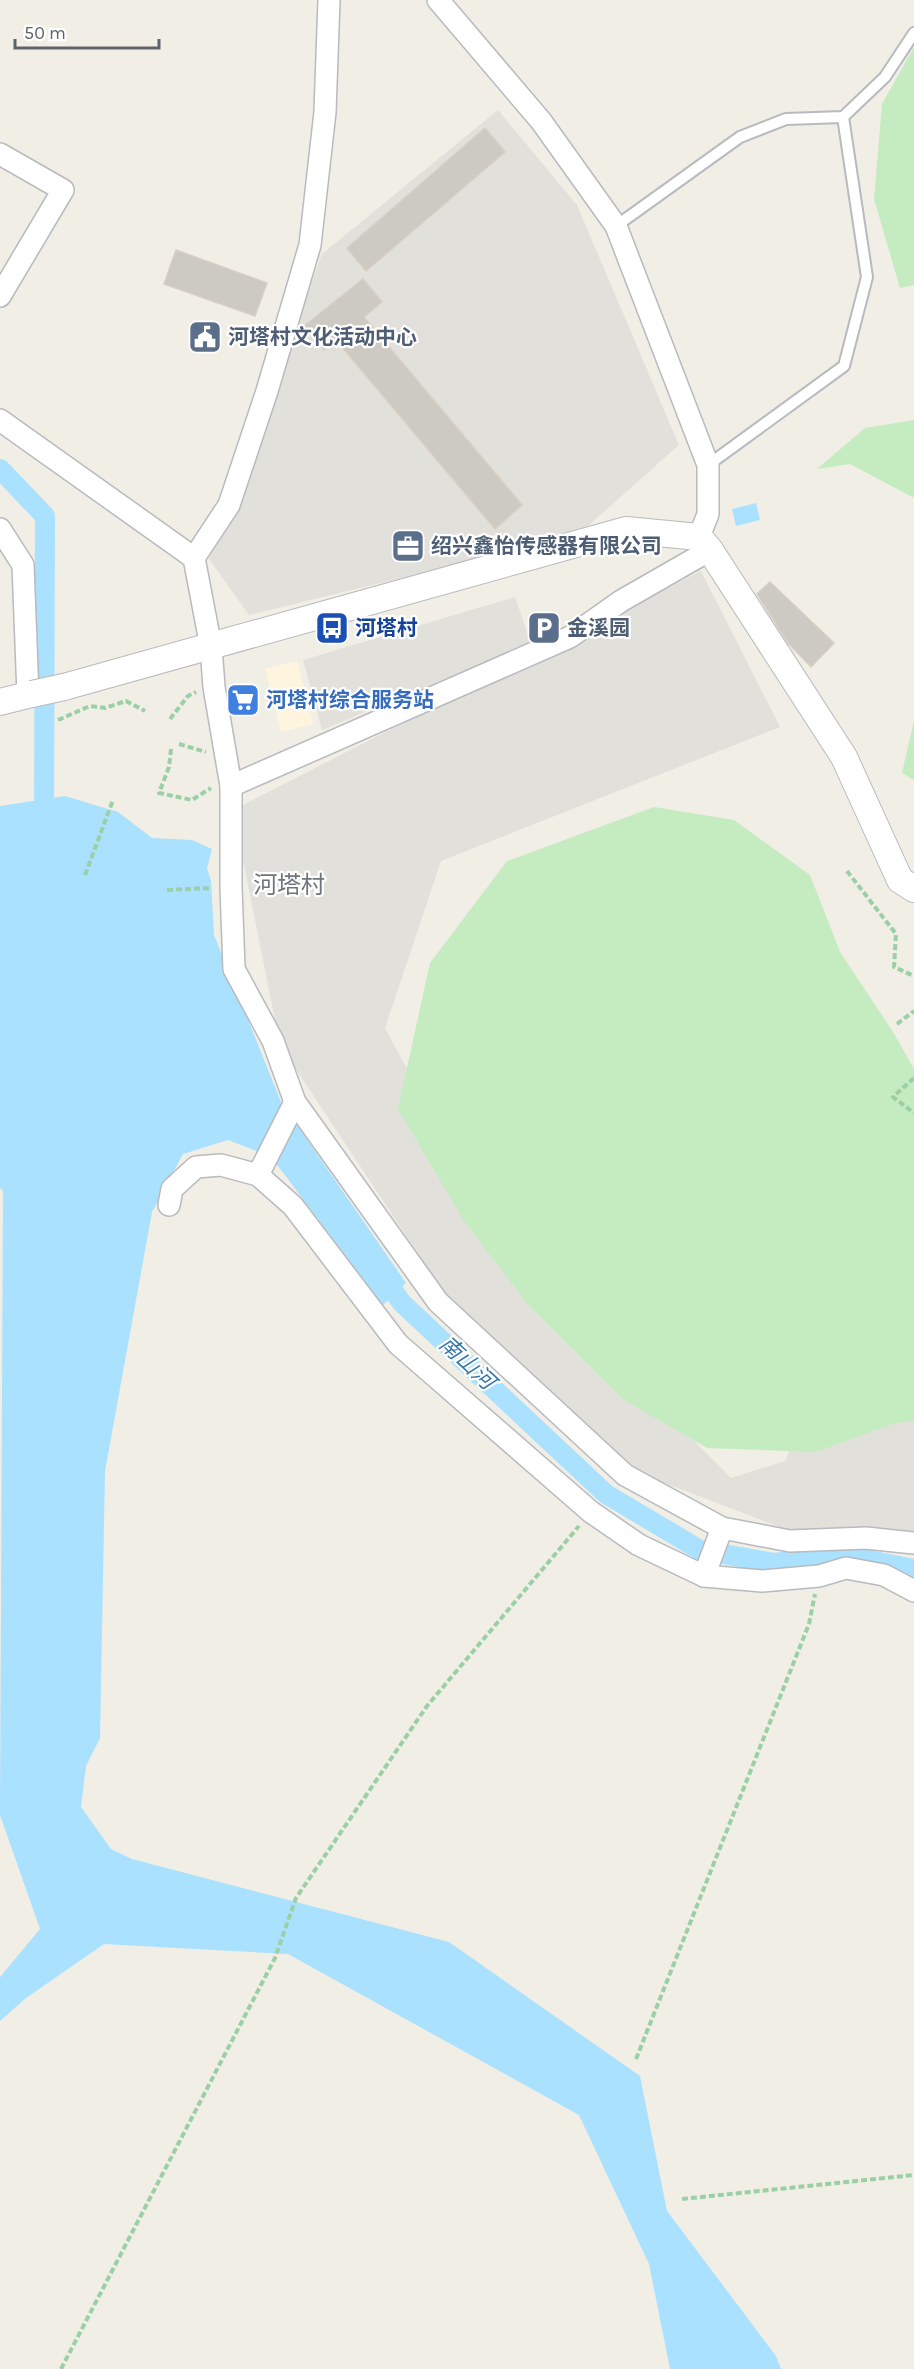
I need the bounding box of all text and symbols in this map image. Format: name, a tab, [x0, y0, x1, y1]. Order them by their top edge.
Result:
scale bar	[15, 12, 159, 50]
text: 50 m	[24, 22, 66, 44]
public building icon: 河塔村文化活动中心	[187, 319, 223, 355]
place label: 河塔村文化活动中心	[228, 325, 417, 349]
office icon: 绍兴鑫怡传感器有限公司	[390, 528, 426, 564]
place label: 绍兴鑫怡传感器有限公司	[431, 534, 662, 558]
bus stop icon: 河塔村	[314, 610, 350, 646]
parking icon: 金溪园	[526, 610, 562, 646]
place label: 河塔村	[355, 616, 418, 640]
place label: 金溪园	[567, 616, 630, 640]
supermarket icon: 河塔村综合服务站	[225, 682, 261, 718]
place label: 河塔村综合服务站	[266, 688, 434, 712]
district label: 河塔村	[253, 871, 325, 899]
water label: 南山河	[434, 1331, 503, 1398]

